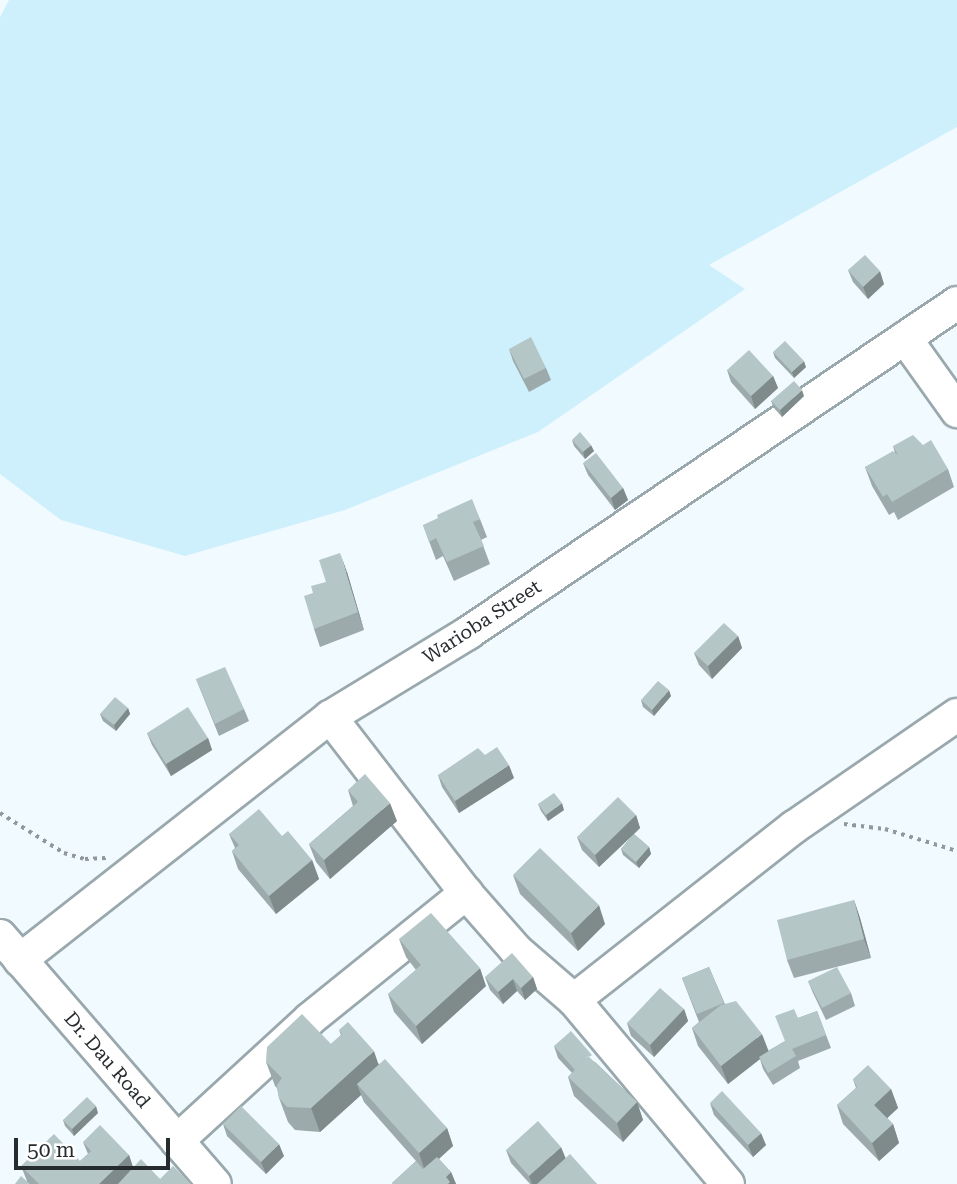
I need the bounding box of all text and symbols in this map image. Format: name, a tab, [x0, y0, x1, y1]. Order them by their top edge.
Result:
street label: Warioba Street	[419, 575, 545, 669]
street label: Dr. Dau Road	[59, 1007, 155, 1113]
scale bar	[18, 1124, 173, 1168]
text: 50 m	[27, 1138, 75, 1162]

